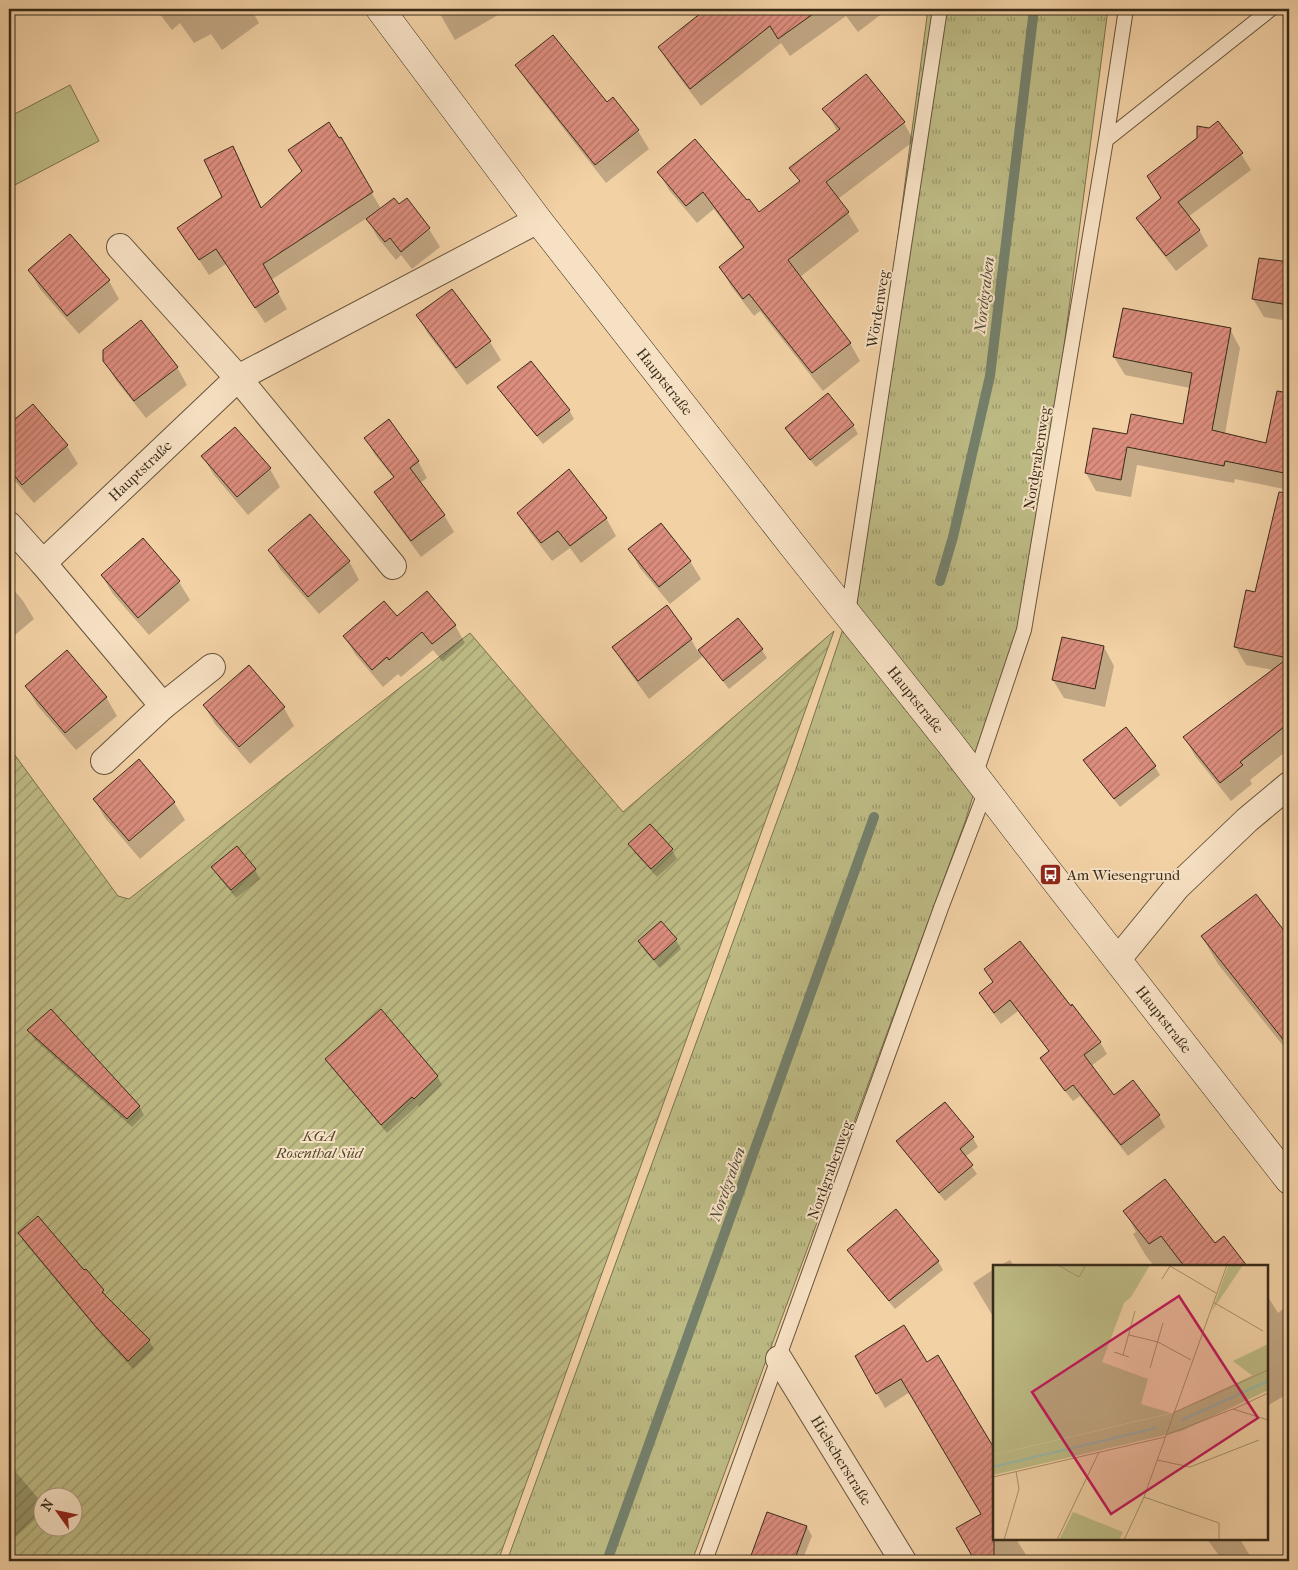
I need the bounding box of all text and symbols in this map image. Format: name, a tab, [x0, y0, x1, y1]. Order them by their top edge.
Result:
water label: Nordgraben	[970, 255, 998, 336]
street label: Wördenweg	[863, 268, 893, 350]
street label: Hauptstraße	[633, 344, 697, 420]
street label: Nordgrabenweg	[1020, 404, 1054, 511]
street label: Hauptstraße	[105, 436, 176, 505]
street label: Hauptstraße	[883, 663, 948, 737]
bus stop icon: Am Wiesengrund	[1039, 863, 1063, 887]
place label: Am Wiesengrund	[1066, 866, 1181, 884]
street label: Hauptstraße	[1132, 982, 1196, 1057]
street label: Nordgrabenweg	[804, 1117, 857, 1222]
park label: KGA Rosenthal Süd	[275, 1127, 365, 1162]
water label: Nordgraben	[705, 1144, 749, 1225]
inset map	[993, 1265, 1268, 1540]
street label: Hielscherstraße	[807, 1412, 876, 1509]
north arrow	[32, 1488, 82, 1538]
text: N	[37, 1496, 58, 1514]

